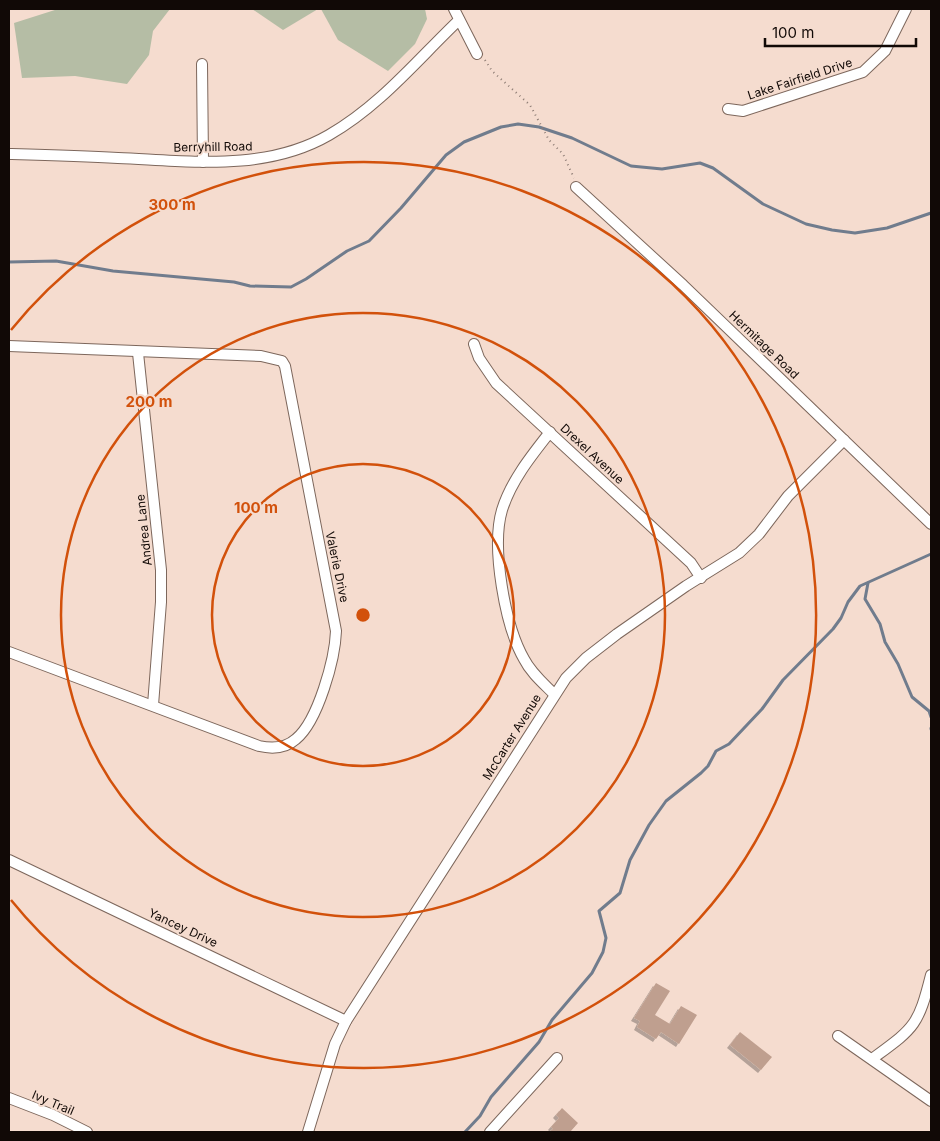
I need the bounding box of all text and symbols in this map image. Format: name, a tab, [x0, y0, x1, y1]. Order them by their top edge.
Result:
scale bar	[765, 15, 916, 47]
text: 100 m	[772, 23, 814, 42]
street label: Lake Fairfield Drive	[746, 55, 854, 103]
street label: Berryhill Road	[173, 138, 253, 155]
text: 300 m	[148, 195, 196, 214]
street label: Hermitage Road	[726, 307, 802, 382]
text: 200 m	[126, 392, 172, 411]
street label: Drexel Avenue	[557, 420, 627, 487]
street label: Andrea Lane	[132, 494, 155, 567]
text: 100 m	[234, 498, 278, 517]
street label: Valerie Drive	[323, 530, 352, 604]
centre of rings	[354, 606, 372, 624]
street label: McCarter Avenue	[479, 691, 544, 783]
street label: Yancey Drive	[146, 905, 220, 950]
street label: Ivy Trail	[30, 1087, 77, 1118]

